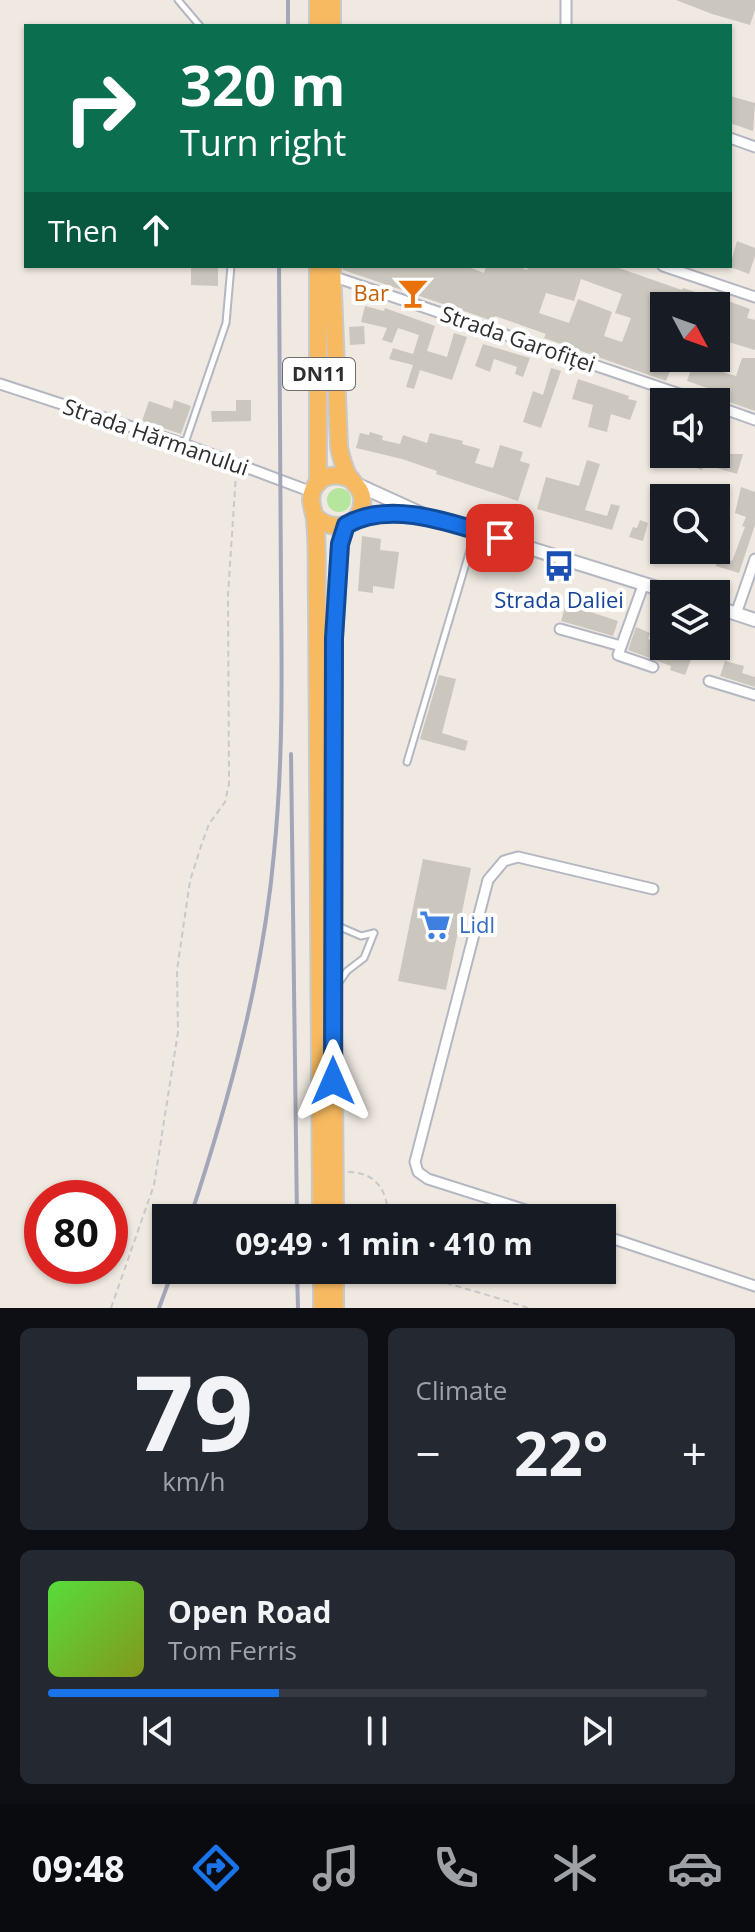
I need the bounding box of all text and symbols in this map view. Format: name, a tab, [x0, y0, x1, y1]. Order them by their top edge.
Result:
text: 320 m	[180, 46, 346, 122]
icon: right	[48, 56, 152, 160]
text: Turn right	[180, 118, 346, 167]
icon: ahead	[134, 208, 178, 252]
text: Then	[48, 210, 118, 251]
bar icon: Bar	[396, 276, 430, 310]
place label: Bar	[354, 277, 389, 307]
north arrow	[650, 292, 730, 372]
map controls	[650, 292, 730, 660]
street label: Strada Garofiței	[437, 298, 600, 379]
road number: DN11	[283, 358, 355, 390]
button: sound	[650, 388, 730, 468]
street label: Strada Hărmanului	[60, 390, 253, 482]
button: search	[650, 484, 730, 564]
pin	[466, 504, 534, 572]
icon: arrive	[478, 516, 522, 560]
bus stop icon: Strada Daliei	[542, 549, 576, 583]
button: layers	[650, 580, 730, 660]
place label: Strada Daliei	[494, 584, 624, 614]
supermarket icon: Lidl	[418, 908, 452, 942]
place label: Lidl	[459, 909, 495, 939]
position arrow	[291, 1039, 375, 1123]
speed limit sign: 80	[24, 1180, 128, 1284]
text: 09:49 · 1 min · 410 m	[235, 1223, 533, 1264]
text: 79	[134, 1340, 253, 1481]
text: Climate	[416, 1372, 507, 1408]
text: 22°	[514, 1412, 608, 1494]
text: −	[416, 1423, 441, 1483]
text: +	[682, 1423, 707, 1483]
text: km/h	[162, 1463, 225, 1499]
text: Open Road	[168, 1591, 332, 1632]
text: Tom Ferris	[168, 1632, 297, 1668]
icon: previous	[136, 1709, 180, 1753]
icon: pause	[355, 1709, 399, 1753]
icon: next	[575, 1709, 619, 1753]
icon: directions	[188, 1840, 244, 1896]
icon: music	[308, 1840, 364, 1896]
icon: phone	[428, 1840, 484, 1896]
icon: climate	[547, 1840, 603, 1896]
icon: car	[667, 1840, 723, 1896]
text: 09:48	[32, 1844, 124, 1893]

